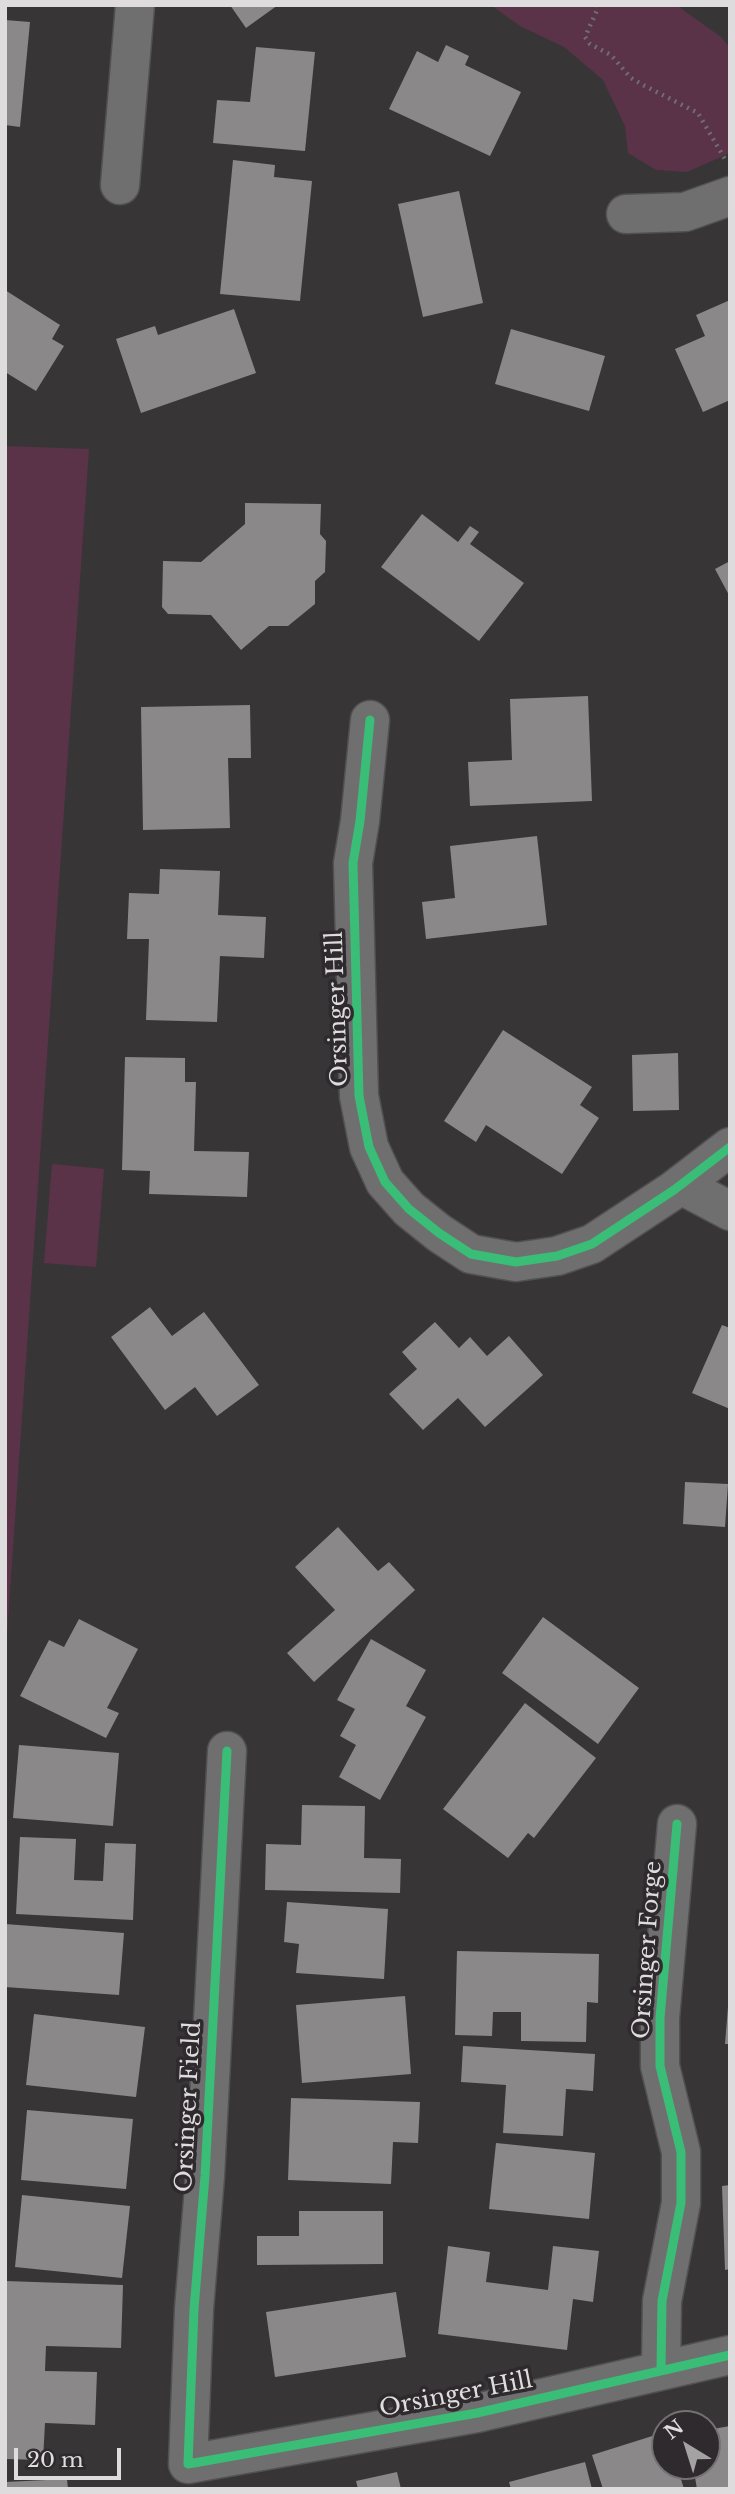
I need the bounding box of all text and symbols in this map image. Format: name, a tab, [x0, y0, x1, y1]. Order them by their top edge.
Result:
street label: Orsinger Hill	[321, 931, 355, 1087]
street label: Orsinger Forge	[628, 1860, 668, 2040]
street label: Orsinger Field	[171, 2021, 207, 2193]
street label: Orsinger Hill	[377, 2367, 535, 2423]
north arrow	[651, 2410, 721, 2480]
text: N	[660, 2415, 688, 2444]
scale bar	[18, 2434, 124, 2478]
text: 20 m	[27, 2447, 84, 2473]

